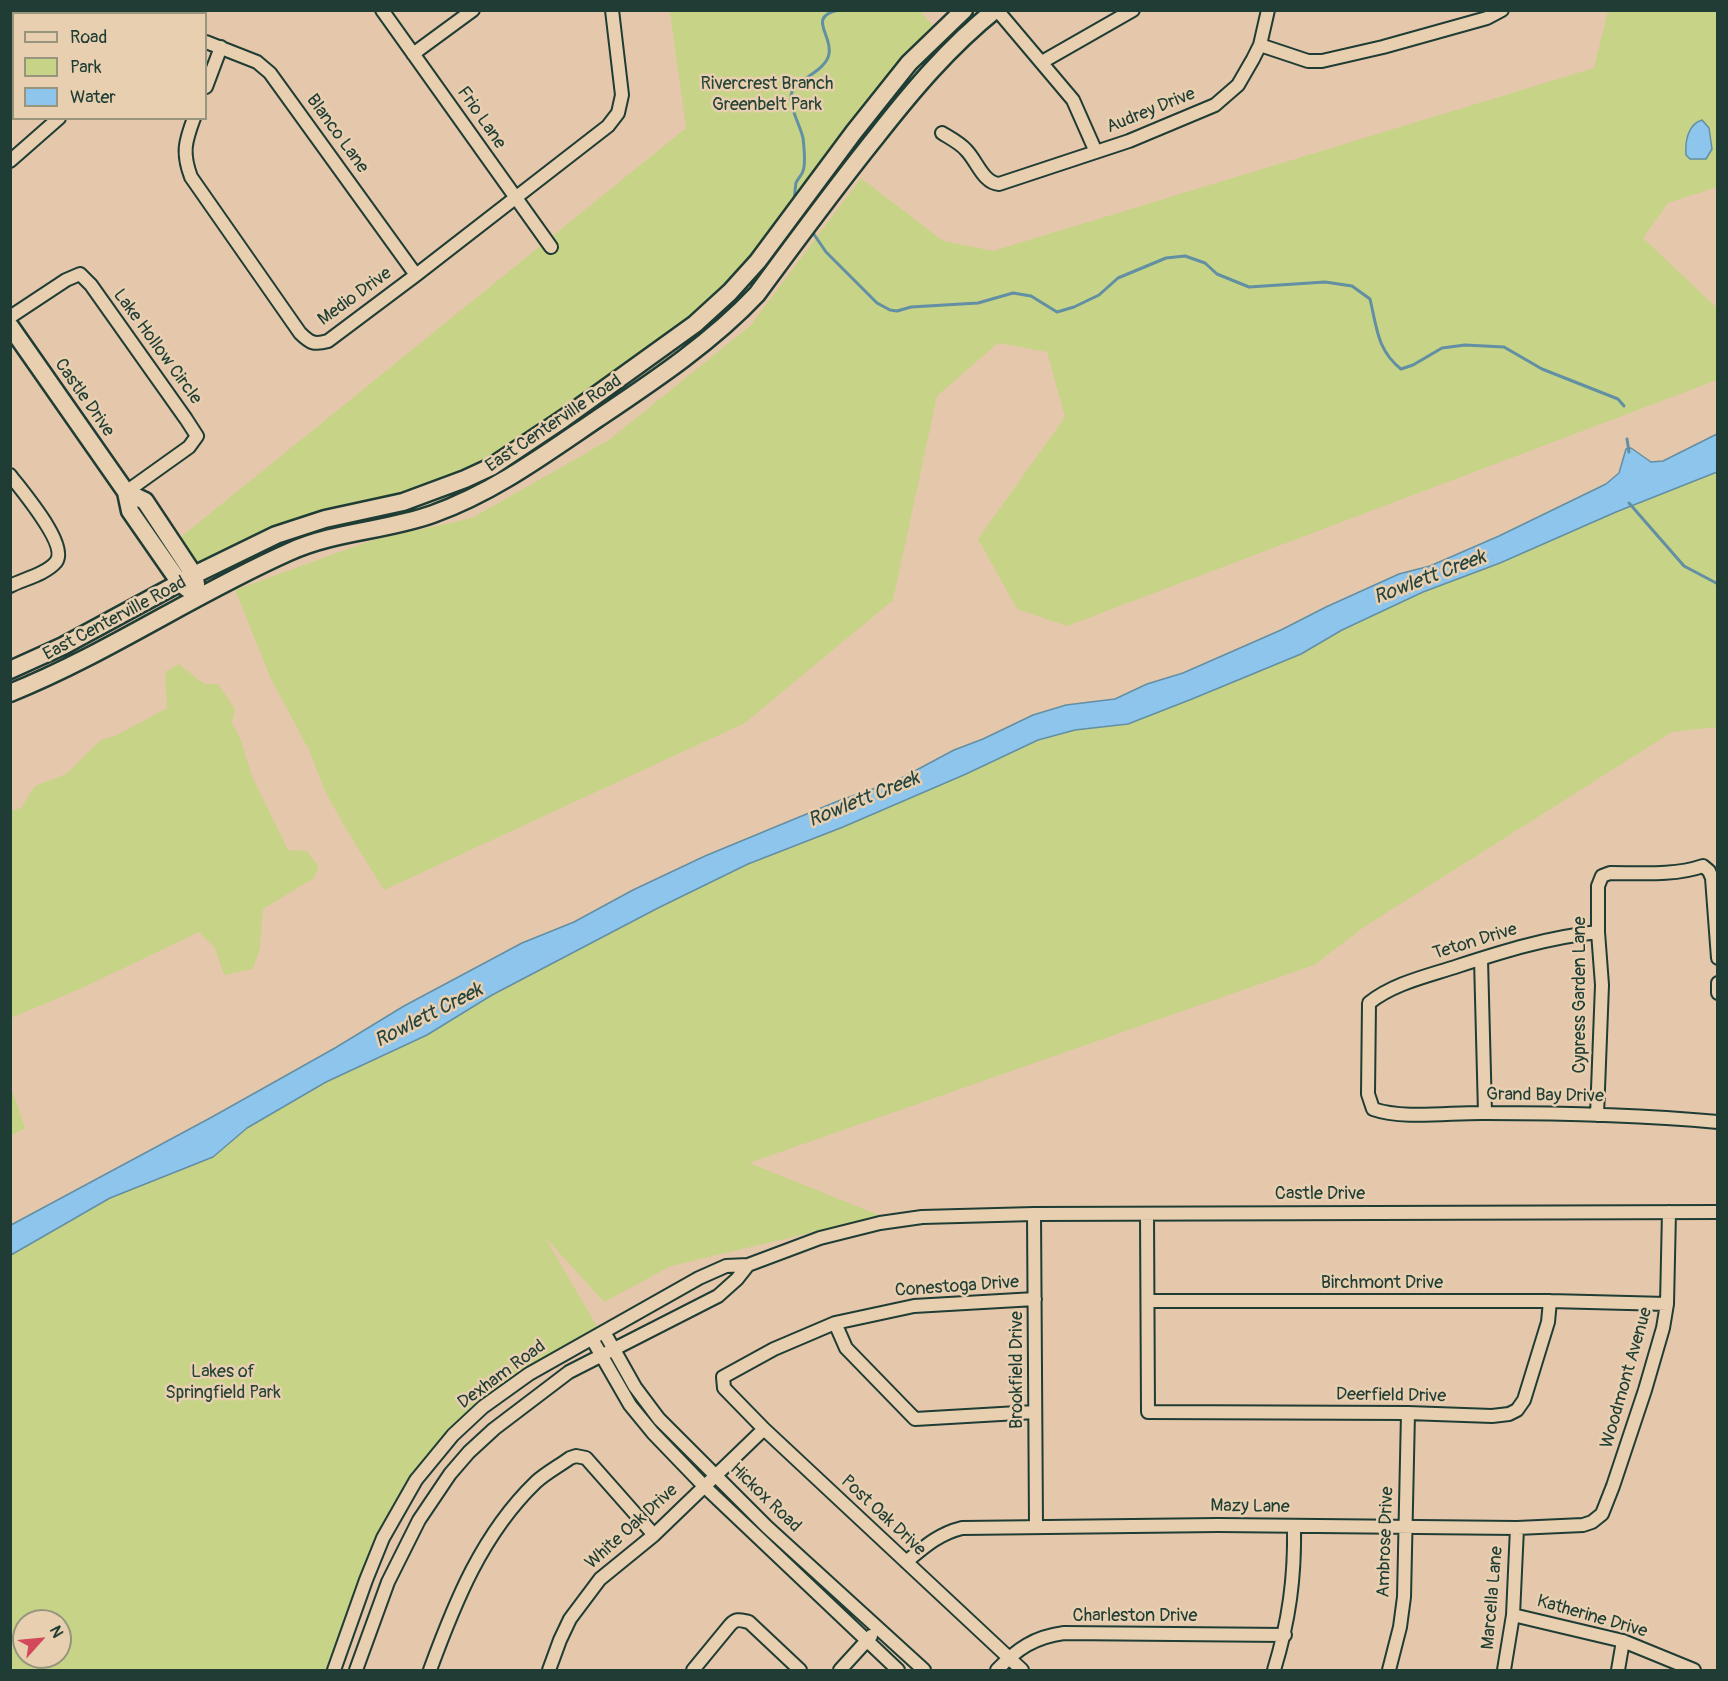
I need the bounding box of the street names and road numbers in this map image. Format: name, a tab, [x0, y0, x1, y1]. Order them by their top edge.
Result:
street label: Frio Lane	[452, 83, 510, 153]
street label: Audrey Drive	[1103, 83, 1199, 139]
street label: Blanco Lane	[301, 90, 373, 178]
street label: Medio Drive	[314, 263, 396, 331]
street label: Lake Hollow Circle	[108, 285, 206, 409]
street label: Castle Drive	[49, 355, 119, 441]
street label: East Centerville Road	[482, 371, 626, 477]
street label: East Centerville Road	[40, 572, 190, 666]
street label: Cypress Garden Lane	[1569, 916, 1591, 1074]
street label: Teton Drive	[1430, 919, 1520, 965]
street label: Grand Bay Drive	[1486, 1084, 1604, 1108]
street label: Castle Drive	[1275, 1183, 1365, 1205]
street label: Conestoga Drive	[894, 1272, 1020, 1302]
street label: Birchmont Drive	[1321, 1272, 1443, 1294]
street label: Woodmont Avenue	[1597, 1305, 1657, 1451]
street label: Brookfield Drive	[1006, 1311, 1028, 1429]
street label: Dexham Road	[454, 1336, 550, 1414]
street label: Deerfield Drive	[1336, 1384, 1446, 1408]
street label: Hickox Road	[725, 1459, 805, 1537]
street label: Post Oak Drive	[836, 1471, 930, 1561]
street label: White Oak Drive	[581, 1480, 683, 1574]
street label: Ambrose Drive	[1373, 1486, 1399, 1598]
street label: Mazy Lane	[1210, 1496, 1290, 1518]
street label: Marcella Lane	[1478, 1545, 1508, 1651]
street label: Katherine Drive	[1534, 1591, 1650, 1643]
street label: Charleston Drive	[1073, 1605, 1197, 1627]

